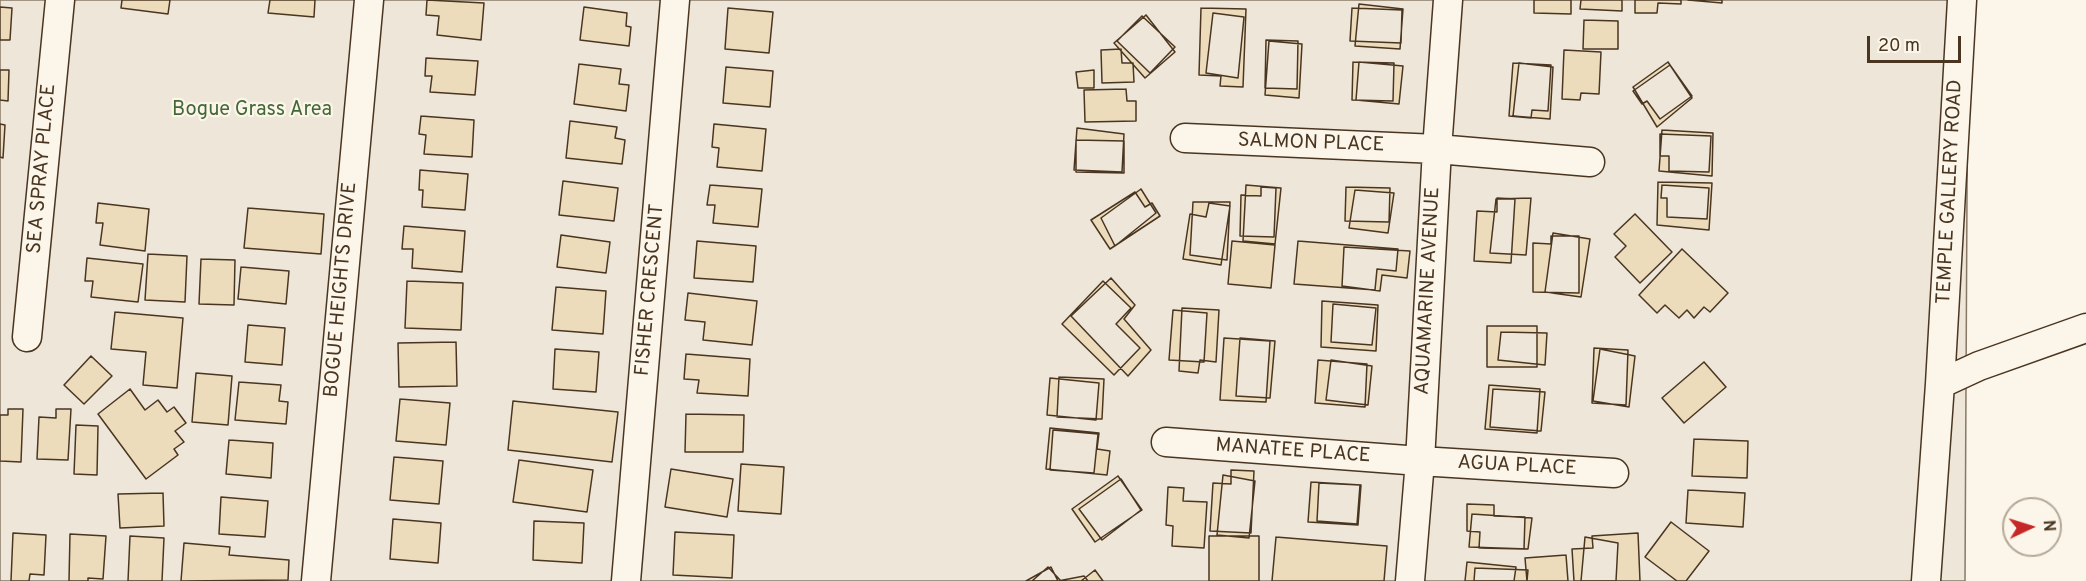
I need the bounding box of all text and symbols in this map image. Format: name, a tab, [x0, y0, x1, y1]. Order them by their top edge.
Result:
scale bar	[1870, 24, 1964, 62]
text: 20 m	[1878, 35, 1920, 58]
street label: TEMPLE GALLERY ROAD	[1933, 79, 1969, 305]
street label: SEA SPRAY PLACE	[24, 83, 62, 255]
park label: Bogue Grass Area	[172, 99, 332, 123]
street label: SALMON PLACE	[1237, 129, 1385, 159]
street label: BOGUE HEIGHTS DRIVE	[321, 181, 363, 399]
street label: AQUAMARINE AVENUE	[1412, 186, 1446, 396]
street label: FISHER CRESCENT	[632, 203, 670, 377]
street label: MANATEE PLACE	[1215, 435, 1371, 469]
street label: AGUA PLACE	[1457, 452, 1577, 482]
north arrow	[2002, 497, 2062, 557]
text: N	[2038, 519, 2058, 532]

